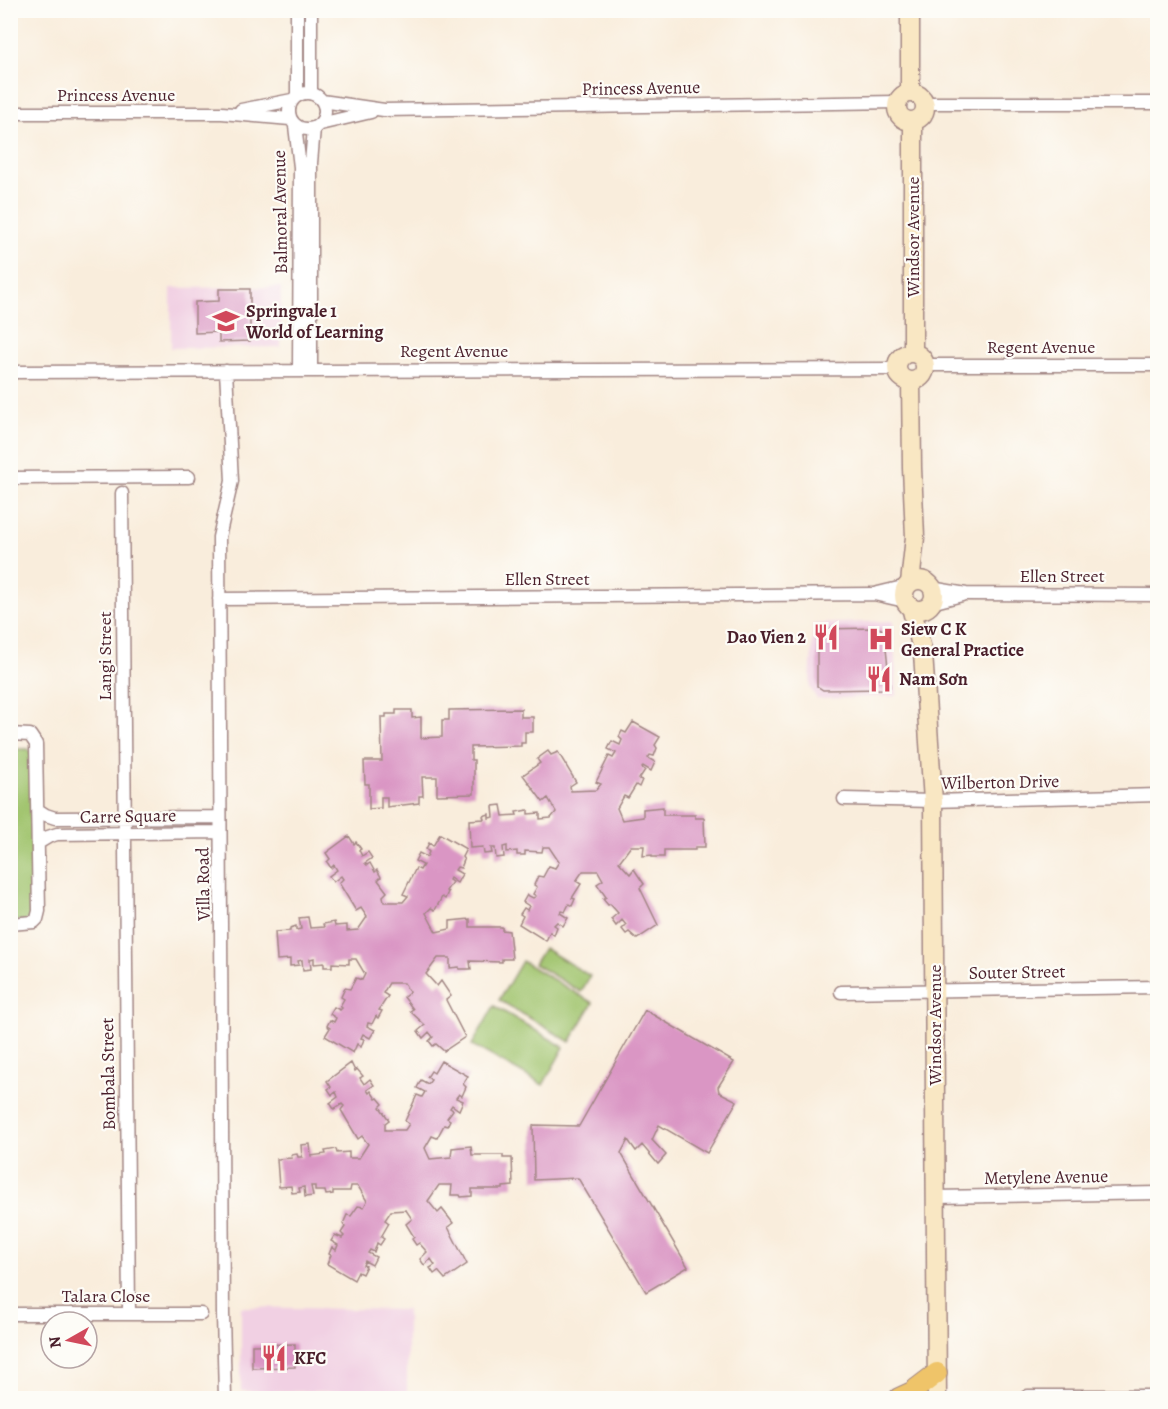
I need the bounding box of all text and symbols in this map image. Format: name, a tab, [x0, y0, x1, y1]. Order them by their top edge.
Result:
street label: Princess Avenue	[581, 75, 701, 101]
street label: Princess Avenue	[57, 83, 175, 107]
street label: Balmoral Avenue	[267, 150, 293, 274]
street label: Windsor Avenue	[901, 177, 925, 298]
place label: Springvale 1 World of Learning	[245, 299, 384, 344]
school or university icon: Springvale 1 World of Learning	[211, 306, 241, 336]
street label: Regent Avenue	[987, 335, 1095, 359]
street label: Regent Avenue	[400, 339, 508, 363]
street label: Ellen Street	[1019, 564, 1105, 588]
street label: Ellen Street	[504, 567, 590, 591]
street label: Langi Street	[93, 611, 117, 701]
place label: Siew C K General Practice	[901, 617, 1024, 662]
restaurant icon: Dao Vien 2	[811, 622, 841, 652]
hospital icon: Siew C K General Practice	[866, 624, 896, 654]
place label: Dao Vien 2	[727, 625, 806, 649]
restaurant icon: Nam Sơn	[864, 664, 894, 694]
place label: Nam Sơn	[899, 667, 968, 691]
street label: Wilberton Drive	[940, 769, 1059, 795]
street label: Carre Square	[80, 803, 176, 829]
street label: Villa Road	[190, 847, 216, 922]
street label: Souter Street	[968, 959, 1066, 985]
street label: Windsor Avenue	[923, 965, 947, 1086]
street label: Bombala Street	[95, 1017, 121, 1131]
street label: Metylene Avenue	[984, 1164, 1108, 1190]
street label: Talara Close	[62, 1284, 150, 1308]
north arrow	[39, 1310, 99, 1370]
text: N	[43, 1334, 67, 1350]
restaurant icon: KFC	[259, 1343, 289, 1373]
place label: KFC	[294, 1346, 326, 1370]

